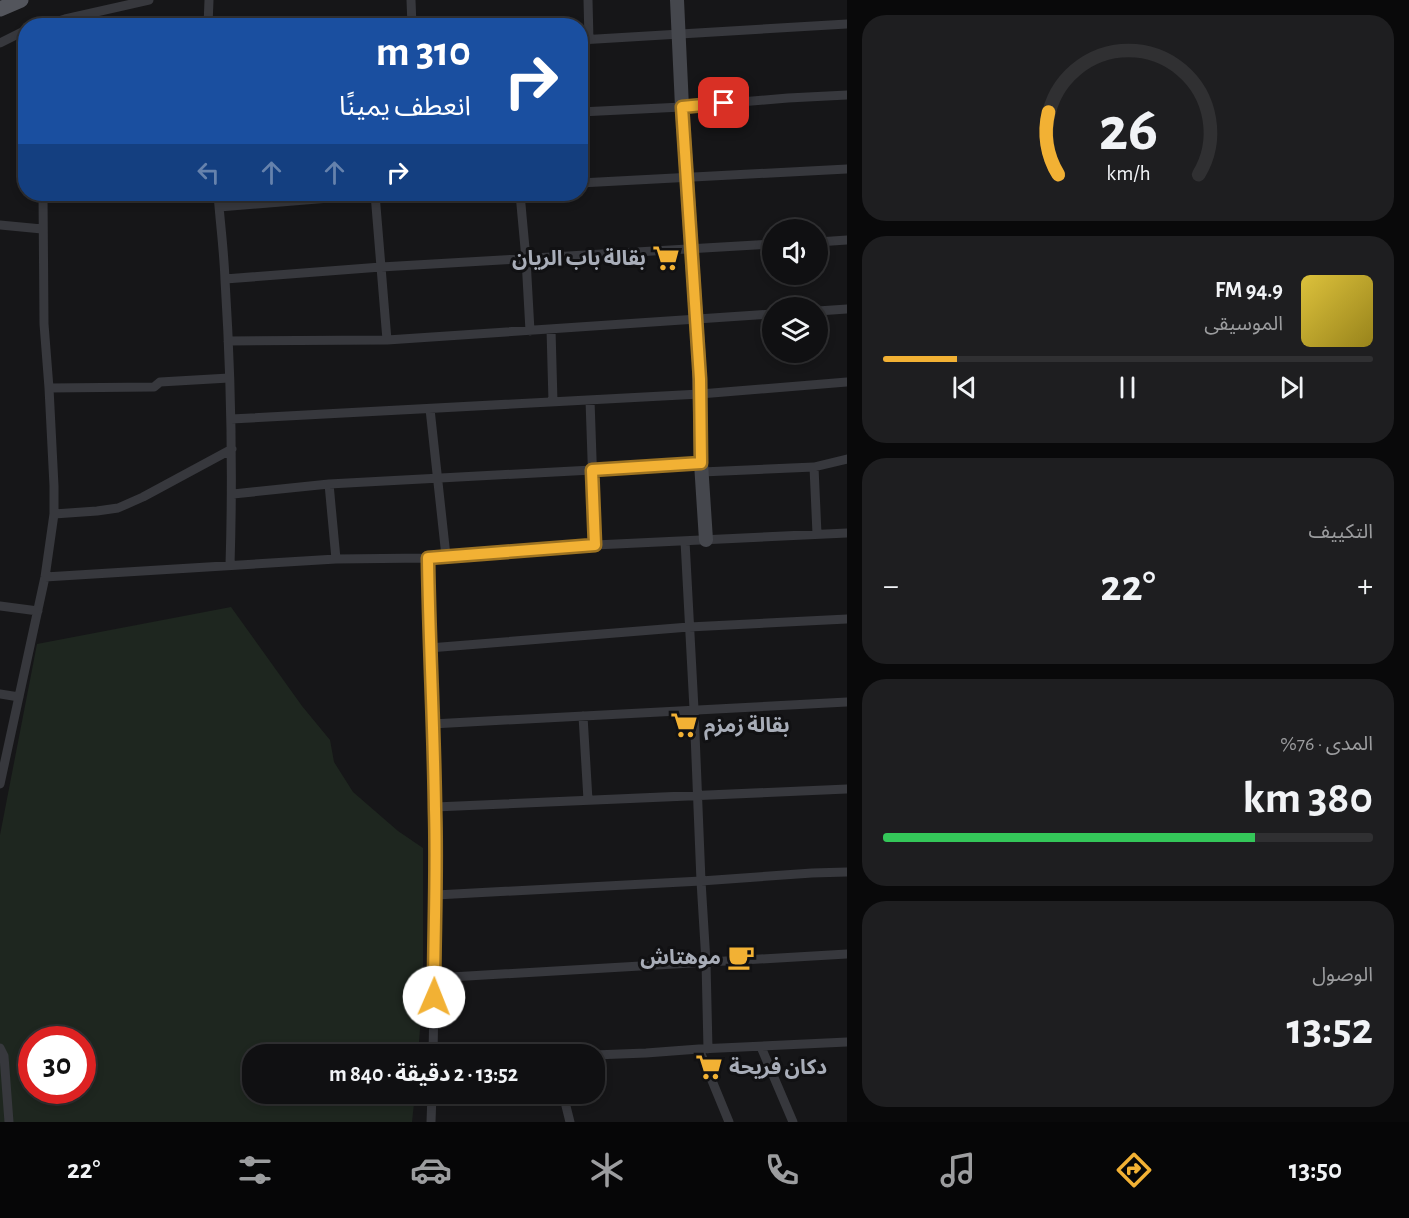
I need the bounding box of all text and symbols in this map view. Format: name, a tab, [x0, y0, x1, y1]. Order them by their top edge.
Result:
text: 310 m	[376, 31, 471, 73]
icon: right	[492, 42, 570, 120]
pin	[698, 77, 749, 128]
icon: arrive	[707, 86, 740, 119]
text: انعطف يمينًا	[339, 93, 471, 120]
text: 26	[1098, 99, 1158, 161]
icon: left	[192, 156, 225, 189]
icon: ahead	[255, 156, 288, 189]
icon: ahead	[318, 156, 351, 189]
icon: right	[381, 156, 414, 189]
text: km/h	[1106, 164, 1150, 185]
map controls	[762, 219, 828, 363]
button: sound	[762, 219, 828, 285]
supermarket icon: بقالة باب الريان	[651, 243, 681, 273]
place label: بقالة باب الريان	[512, 248, 646, 270]
text: 94.9 FM	[1215, 279, 1283, 301]
button: layers	[762, 297, 828, 363]
text: الموسيقى	[1204, 314, 1283, 334]
icon: previous	[948, 371, 981, 404]
icon: pause	[1111, 371, 1144, 404]
icon: next	[1275, 371, 1308, 404]
text: التكييف	[1309, 522, 1373, 542]
text: 22°	[1100, 564, 1156, 609]
text: −	[883, 570, 899, 603]
text: +	[1357, 570, 1373, 603]
supermarket icon: بقالة زمزم	[669, 710, 699, 740]
place label: بقالة زمزم	[704, 715, 790, 741]
text: المدى · 76%	[1280, 734, 1373, 754]
text: 380 km	[1243, 776, 1373, 821]
cafe icon: موهتاش	[726, 942, 756, 972]
place label: موهتاش	[640, 947, 721, 969]
position arrow	[402, 965, 466, 1029]
text: الوصول	[1312, 965, 1373, 985]
text: 13:52	[1286, 1007, 1373, 1052]
speed limit sign: 30	[18, 1026, 96, 1104]
supermarket icon: دكان فريحة	[694, 1052, 724, 1082]
place label: دكان فريحة	[729, 1056, 827, 1079]
text: 13:52 · 2 دقيقة · 840 m	[329, 1063, 518, 1085]
icon: filters	[234, 1149, 276, 1191]
icon: car	[410, 1149, 452, 1191]
icon: climate	[586, 1149, 628, 1191]
icon: phone	[761, 1149, 803, 1191]
icon: music	[937, 1149, 979, 1191]
icon: directions	[1113, 1149, 1155, 1191]
text: 22°	[67, 1156, 100, 1183]
text: 13:50	[1289, 1156, 1342, 1183]

